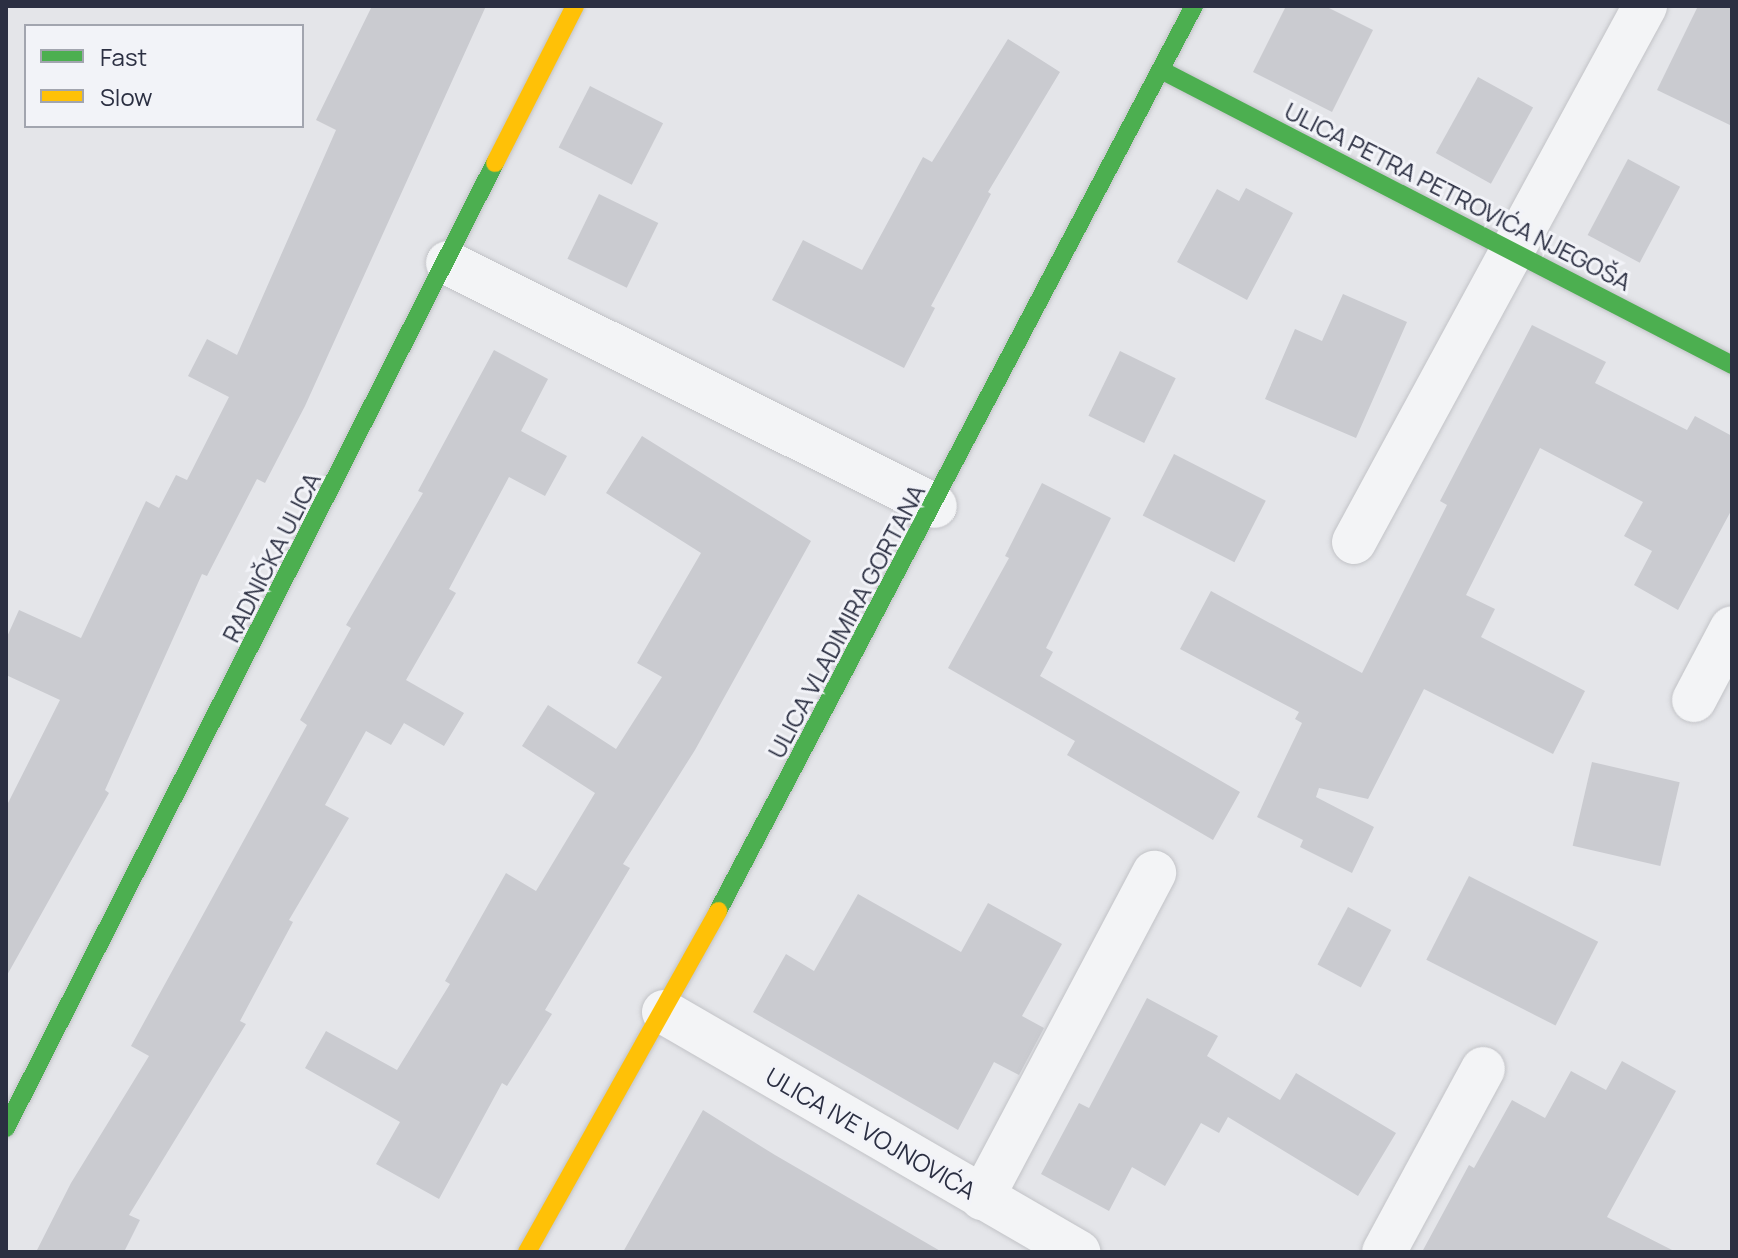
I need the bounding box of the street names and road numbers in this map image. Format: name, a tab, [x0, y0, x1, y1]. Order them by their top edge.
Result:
street label: ULICA PETRA PETROVIĆA NJEGOŠA	[1280, 96, 1636, 296]
street label: RADNIČKA ULICA	[216, 467, 326, 647]
street label: ULICA VLADIMIRA GORTANA	[761, 479, 931, 763]
street label: ULICA IVE VOJNOVIĆA	[761, 1061, 981, 1205]

